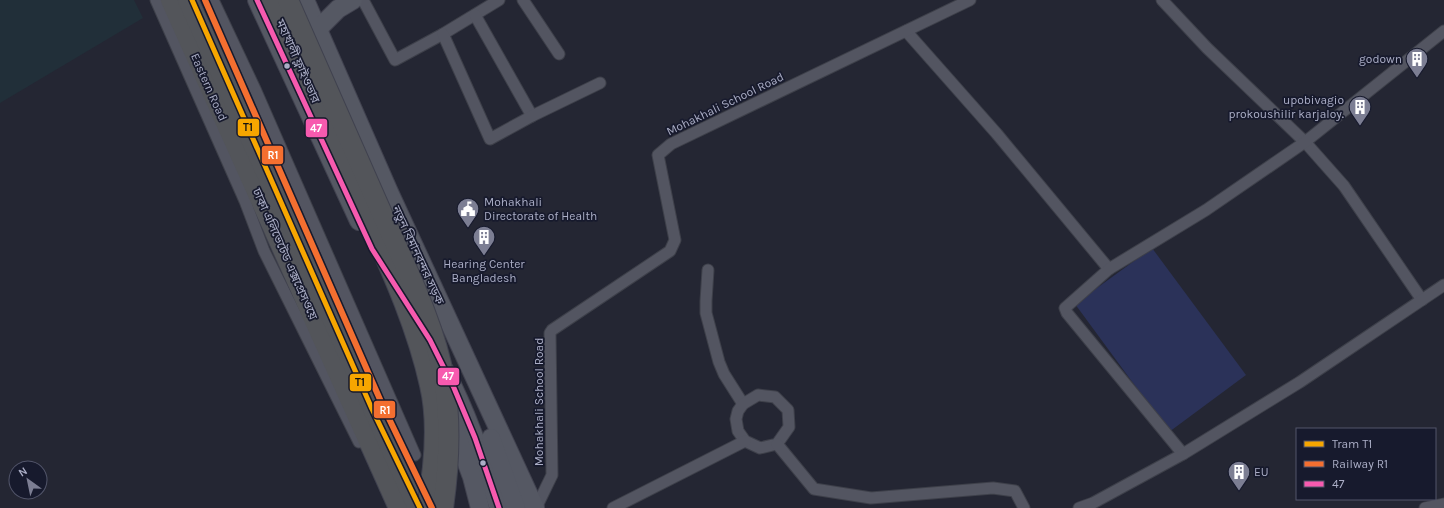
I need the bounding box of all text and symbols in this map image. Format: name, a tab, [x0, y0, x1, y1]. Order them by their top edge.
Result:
street label: মহাখালী ফ্লাইওভার	[273, 16, 324, 106]
building icon: godown	[1404, 46, 1430, 79]
street label: Eastern Road	[188, 51, 230, 123]
place label: godown	[1359, 52, 1402, 66]
unlabelled marker	[282, 61, 292, 71]
street label: Mohakhali School Road	[664, 70, 786, 138]
place label: upobivagio prokoushilir karjaloy.	[1229, 93, 1344, 121]
building icon: upobivagio prokoushilir karjaloy.	[1347, 94, 1373, 127]
line badge: T1	[237, 118, 260, 137]
line badge: 47	[305, 118, 328, 138]
text: T1	[243, 121, 253, 134]
text: 47	[310, 122, 323, 135]
line badge: R1	[261, 145, 284, 165]
text: R1	[267, 149, 279, 162]
street label: ঢাকা এলিভেটেড এক্সপ্রেসওয়ে	[249, 185, 321, 322]
place label: Mohakhali Directorate of Health	[484, 195, 597, 223]
public building icon: Mohakhali Directorate of Health	[455, 196, 481, 229]
street label: নতুন বিমানবন্দর সড়ক	[387, 202, 448, 307]
building icon: Hearing Center Bangladesh	[471, 224, 497, 257]
place label: Hearing Center Bangladesh	[443, 257, 525, 285]
street label: Mohakhali School Road	[532, 338, 546, 466]
line badge: 47	[437, 367, 460, 386]
text: 47	[442, 370, 455, 383]
line badge: T1	[349, 373, 372, 392]
text: T1	[355, 376, 365, 389]
line badge: R1	[373, 400, 396, 419]
text: R1	[379, 404, 391, 417]
legend	[1296, 428, 1436, 500]
text: Tram T1	[1332, 437, 1372, 451]
text: Railway R1	[1332, 457, 1388, 471]
unlabelled marker	[478, 458, 488, 468]
building icon: EU	[1226, 459, 1252, 492]
north arrow	[8, 460, 48, 500]
text: N	[16, 464, 30, 480]
place label: EU	[1254, 465, 1269, 479]
text: 47	[1332, 477, 1345, 491]

